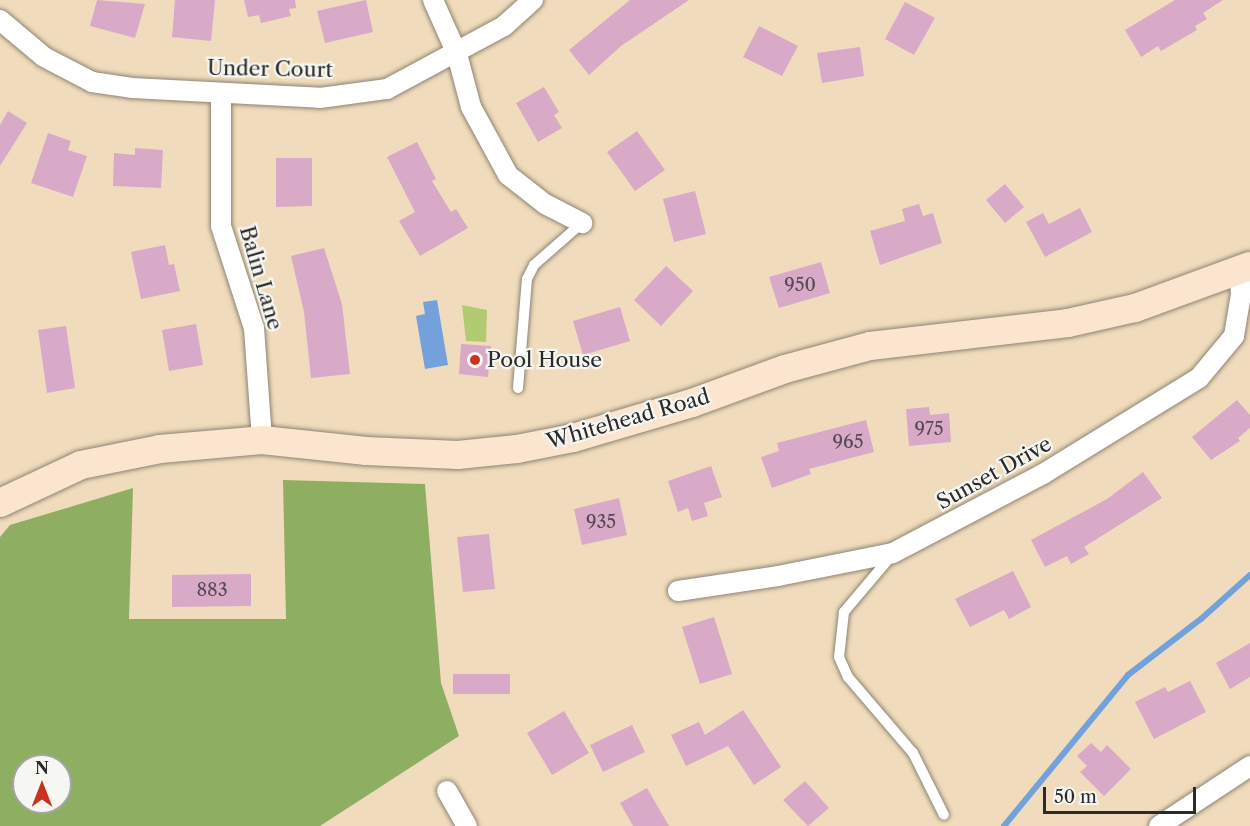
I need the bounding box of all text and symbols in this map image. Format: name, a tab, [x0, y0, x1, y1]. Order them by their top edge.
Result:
street label: Under Court	[207, 55, 333, 83]
street label: Balin Lane	[234, 223, 288, 333]
house number: 950	[784, 274, 816, 296]
place label: Pool House	[487, 347, 602, 373]
marker: Pool House	[468, 353, 482, 367]
street label: Whitehead Road	[544, 384, 712, 454]
house number: 975	[914, 418, 944, 440]
house number: 965	[833, 431, 863, 453]
street label: Sunset Drive	[932, 431, 1056, 515]
house number: 935	[586, 511, 616, 533]
house number: 883	[196, 579, 228, 601]
north arrow	[12, 754, 72, 814]
text: N	[35, 758, 49, 778]
scale bar	[1046, 775, 1199, 813]
text: 50 m	[1054, 786, 1097, 808]

